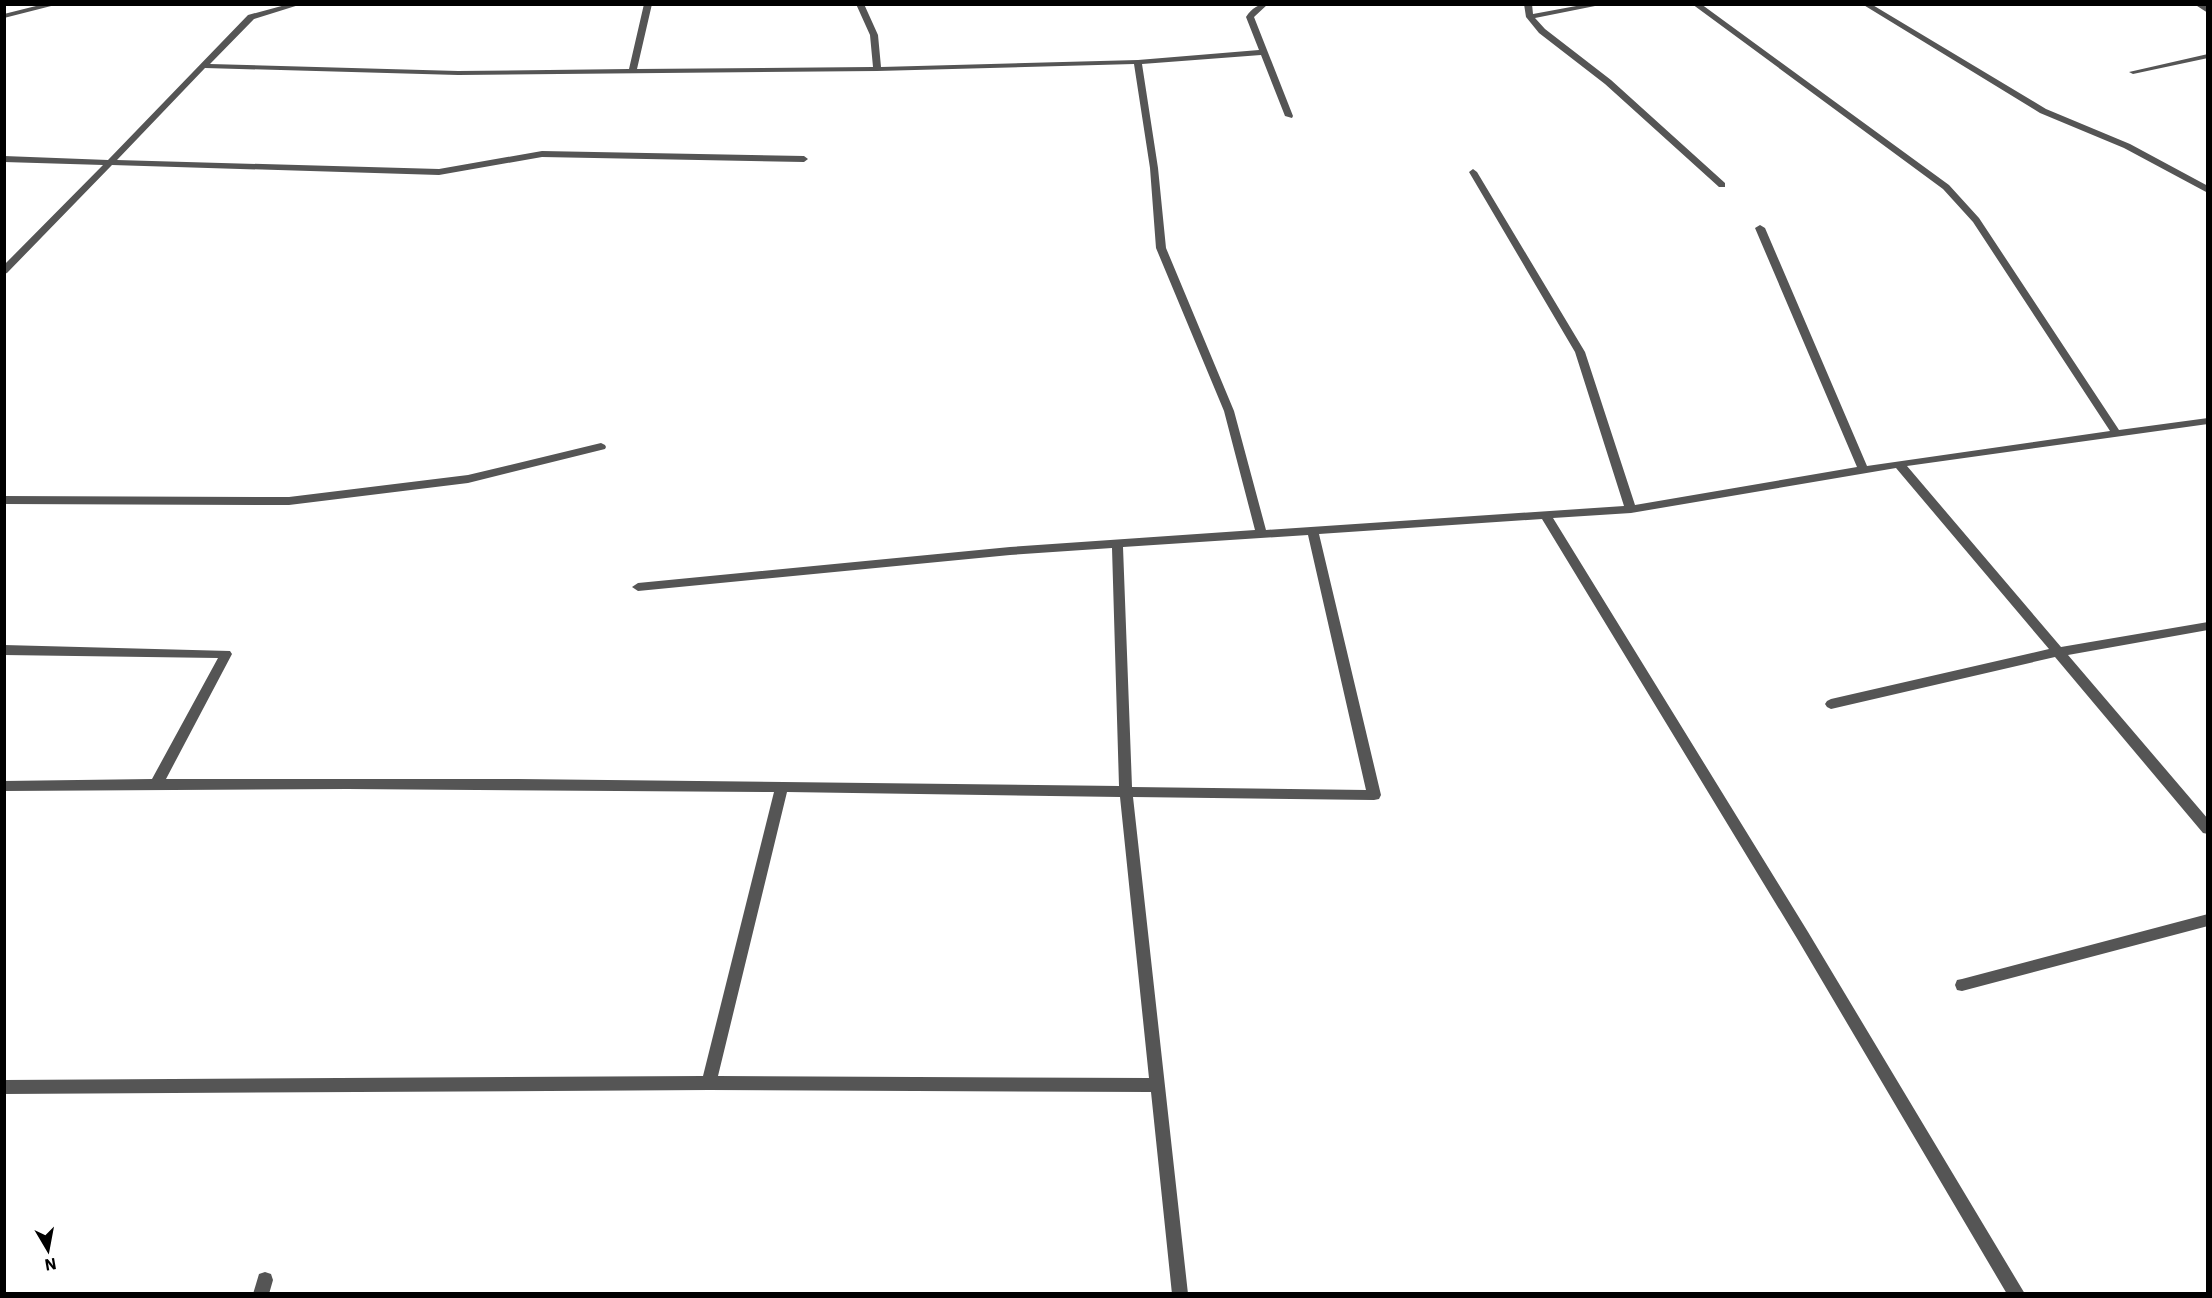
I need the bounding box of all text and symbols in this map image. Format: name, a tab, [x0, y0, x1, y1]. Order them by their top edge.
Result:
north arrow	[18, 1220, 78, 1280]
text: N	[43, 1254, 58, 1276]

